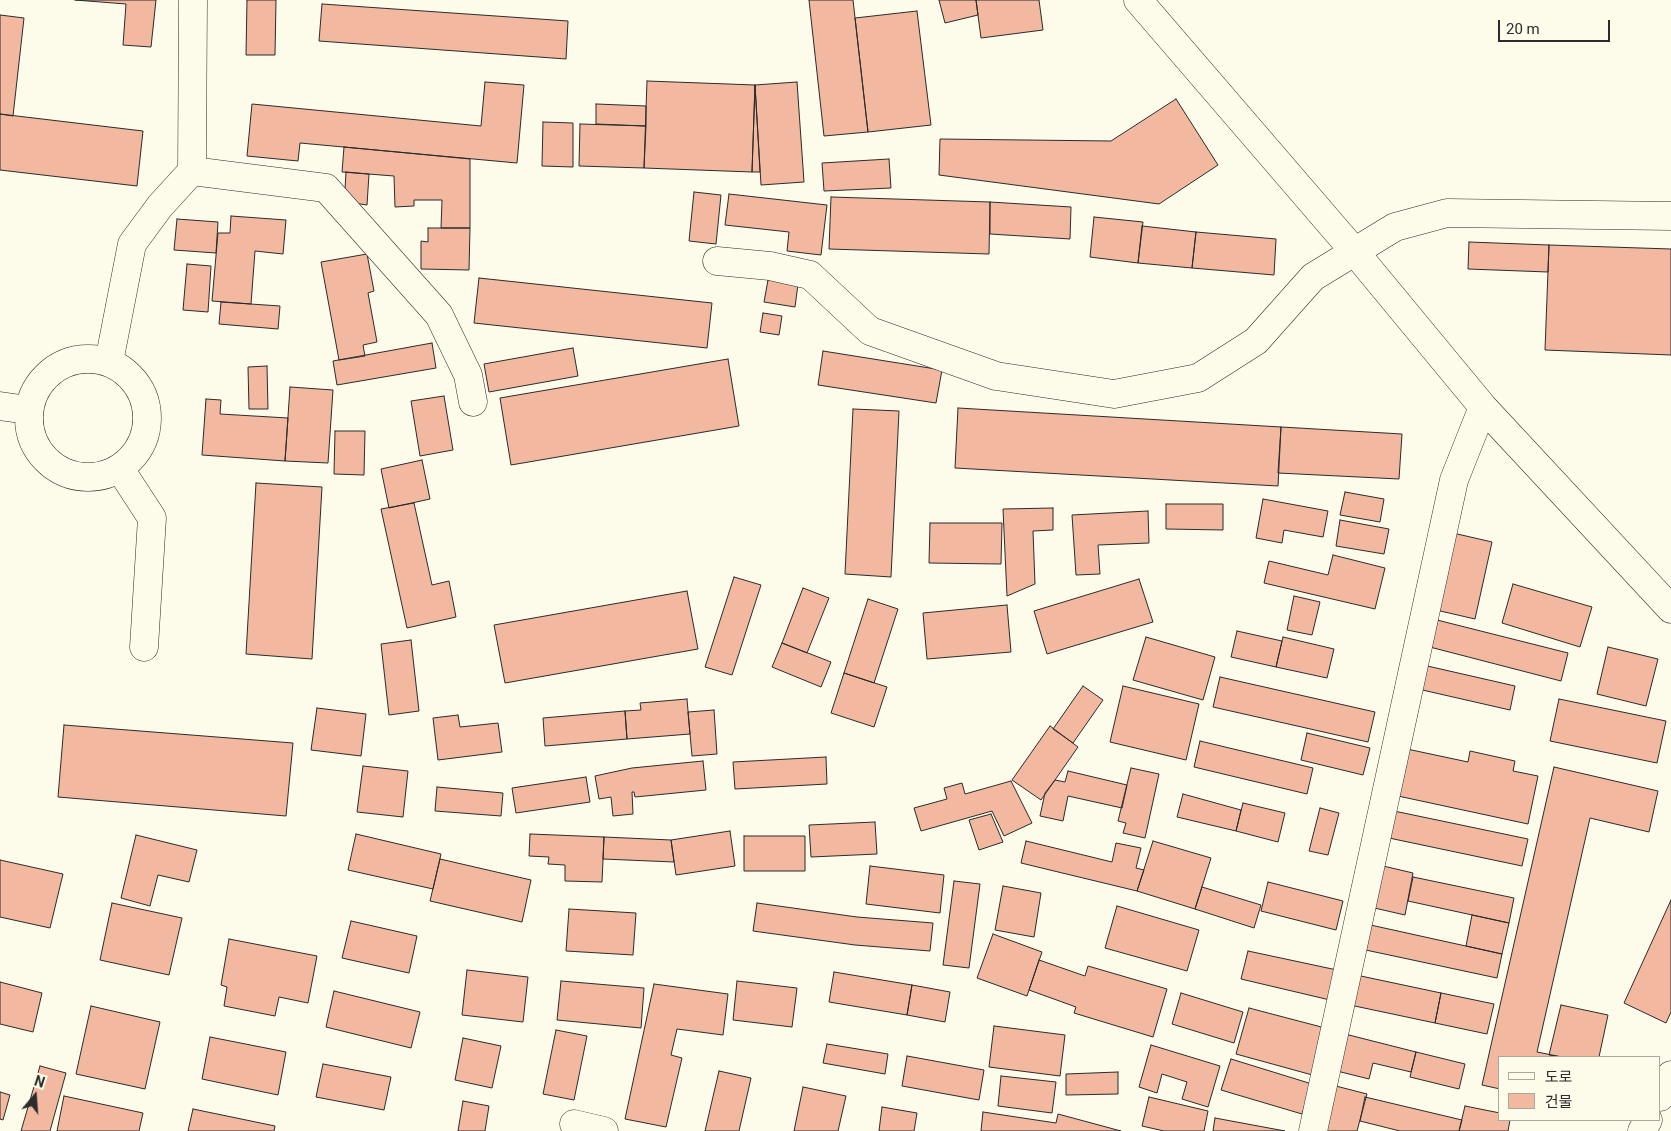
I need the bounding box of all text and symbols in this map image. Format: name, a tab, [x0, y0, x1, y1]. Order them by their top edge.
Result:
scale bar	[1501, 10, 1614, 42]
text: 20 m	[1506, 20, 1540, 38]
legend	[1498, 1056, 1661, 1121]
text: 도로	[1545, 1068, 1573, 1086]
north arrow	[10, 1071, 60, 1121]
text: N	[32, 1073, 47, 1091]
text: 건물	[1545, 1093, 1573, 1111]

